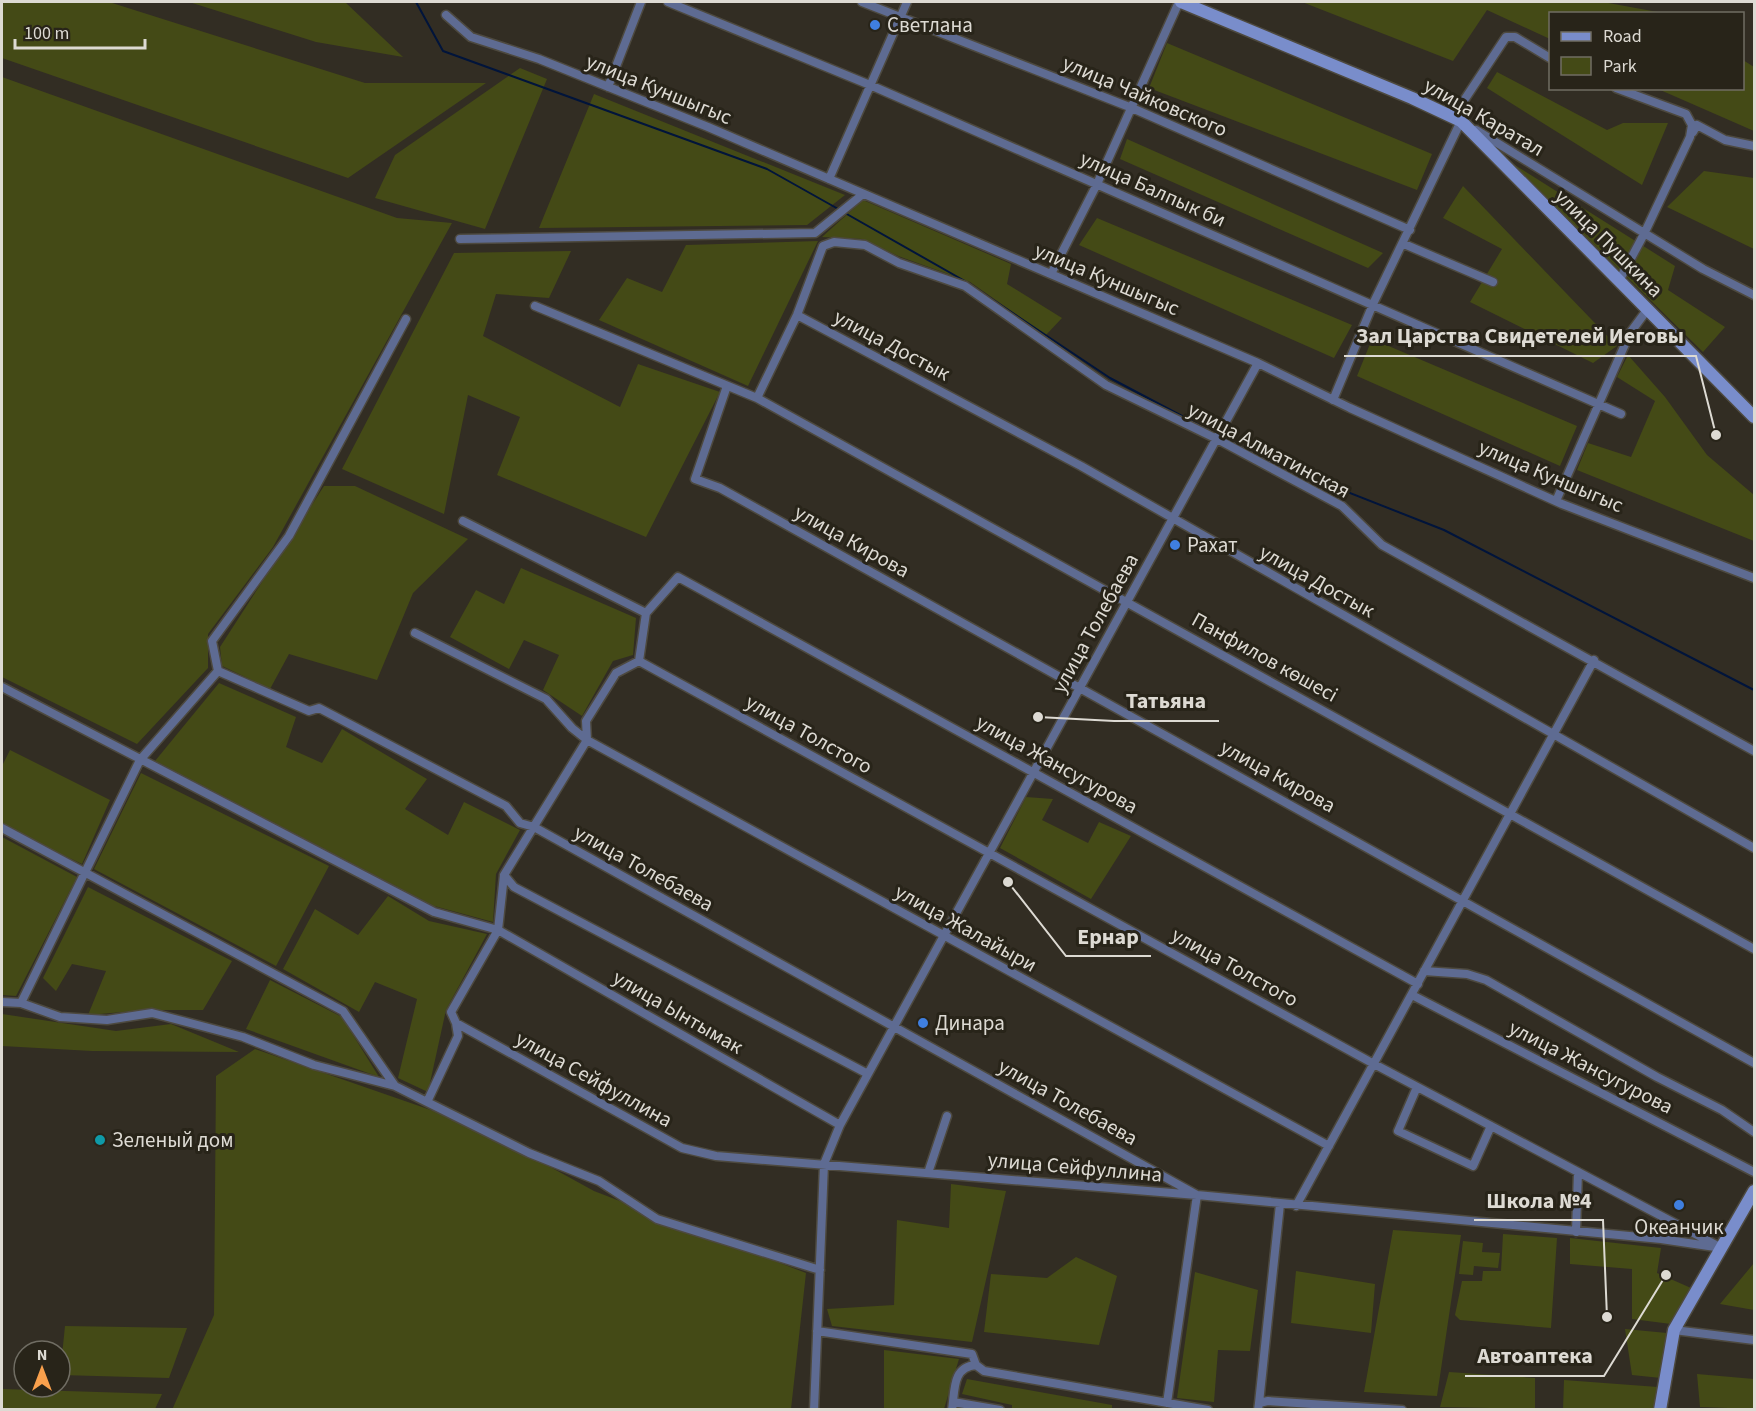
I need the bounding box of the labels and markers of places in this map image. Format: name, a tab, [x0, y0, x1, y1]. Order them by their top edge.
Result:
place label: Светлана	[887, 10, 973, 40]
marker: Светлана	[868, 18, 882, 32]
callout: Зал Царства Свидетелей Иеговы	[1344, 316, 1696, 356]
place label: Рахат	[1187, 530, 1238, 560]
marker: Рахат	[1168, 538, 1182, 552]
callout: Татьяна	[1114, 681, 1219, 721]
callout: Ернар	[1066, 916, 1151, 956]
place label: Динара	[935, 1008, 1005, 1038]
marker: Динара	[916, 1016, 930, 1030]
place label: Зеленый дом	[112, 1125, 233, 1155]
marker: Зеленый дом	[93, 1133, 107, 1147]
callout: Школа №4	[1474, 1180, 1603, 1220]
marker: Океанчик	[1672, 1198, 1686, 1212]
place label: Океанчик	[1634, 1212, 1724, 1242]
callout: Автоаптека	[1465, 1336, 1604, 1376]

